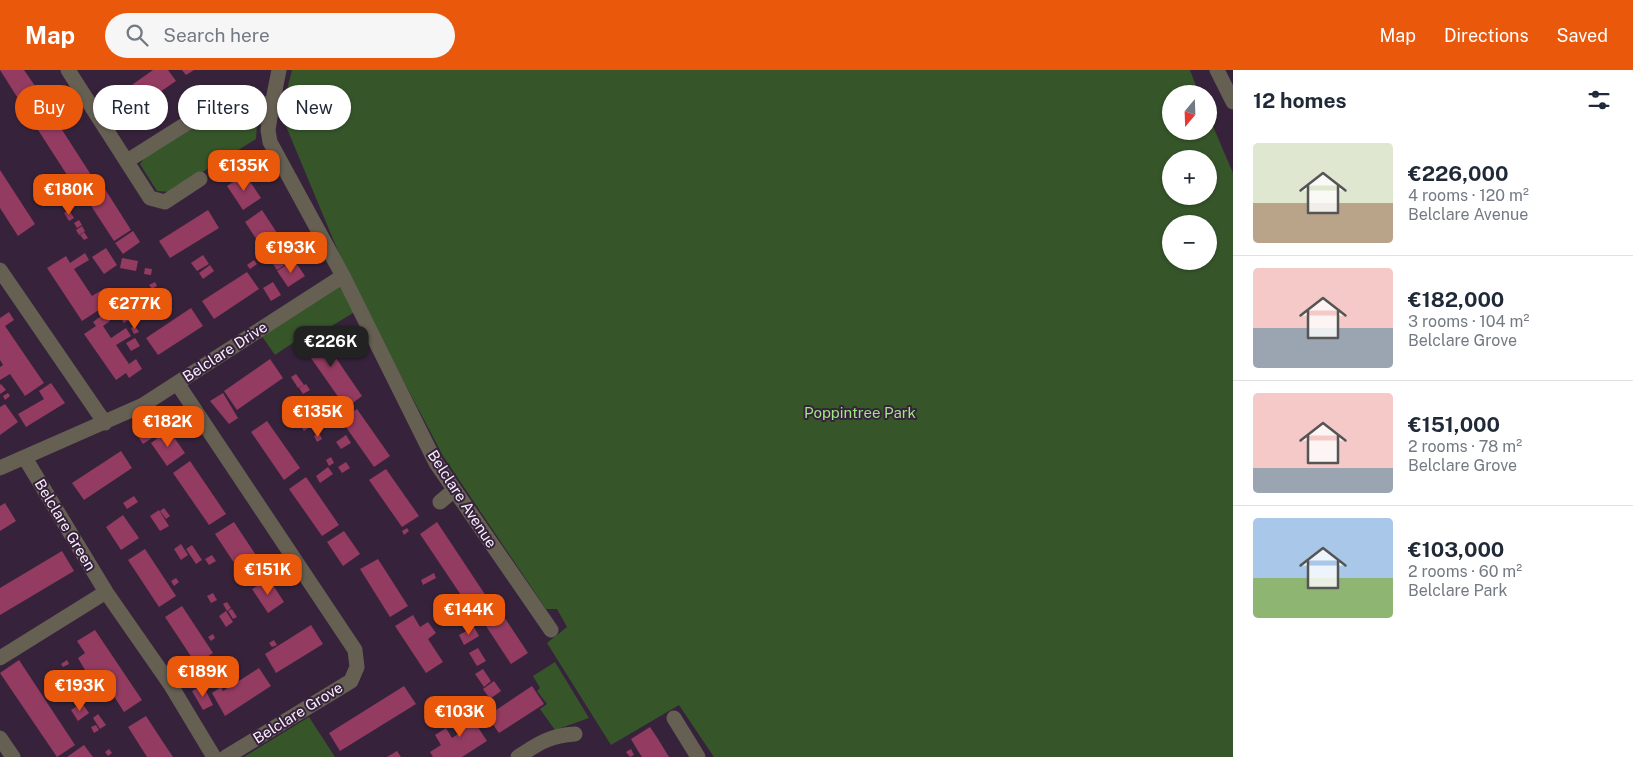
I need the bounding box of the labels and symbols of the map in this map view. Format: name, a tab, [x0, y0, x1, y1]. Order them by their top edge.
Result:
north arrow	[1162, 85, 1218, 140]
pin: €135K	[209, 150, 279, 192]
pin: €180K	[34, 174, 104, 216]
pin: €193K	[256, 232, 326, 274]
pin: €277K	[100, 288, 170, 330]
street label: Belclare Drive	[179, 318, 270, 385]
pin: €226K	[296, 326, 366, 368]
pin: €135K	[283, 396, 353, 438]
park label: Poppintree Park	[804, 404, 916, 421]
pin: €182K	[133, 406, 203, 448]
street label: Belclare Avenue	[425, 447, 500, 551]
street label: Belclare Green	[31, 476, 99, 574]
pin: €151K	[233, 554, 303, 596]
pin: €144K	[434, 594, 504, 636]
pin: €189K	[168, 656, 238, 698]
pin: €193K	[45, 670, 115, 712]
street label: Belclare Grove	[250, 678, 346, 747]
pin: €103K	[425, 696, 495, 738]

